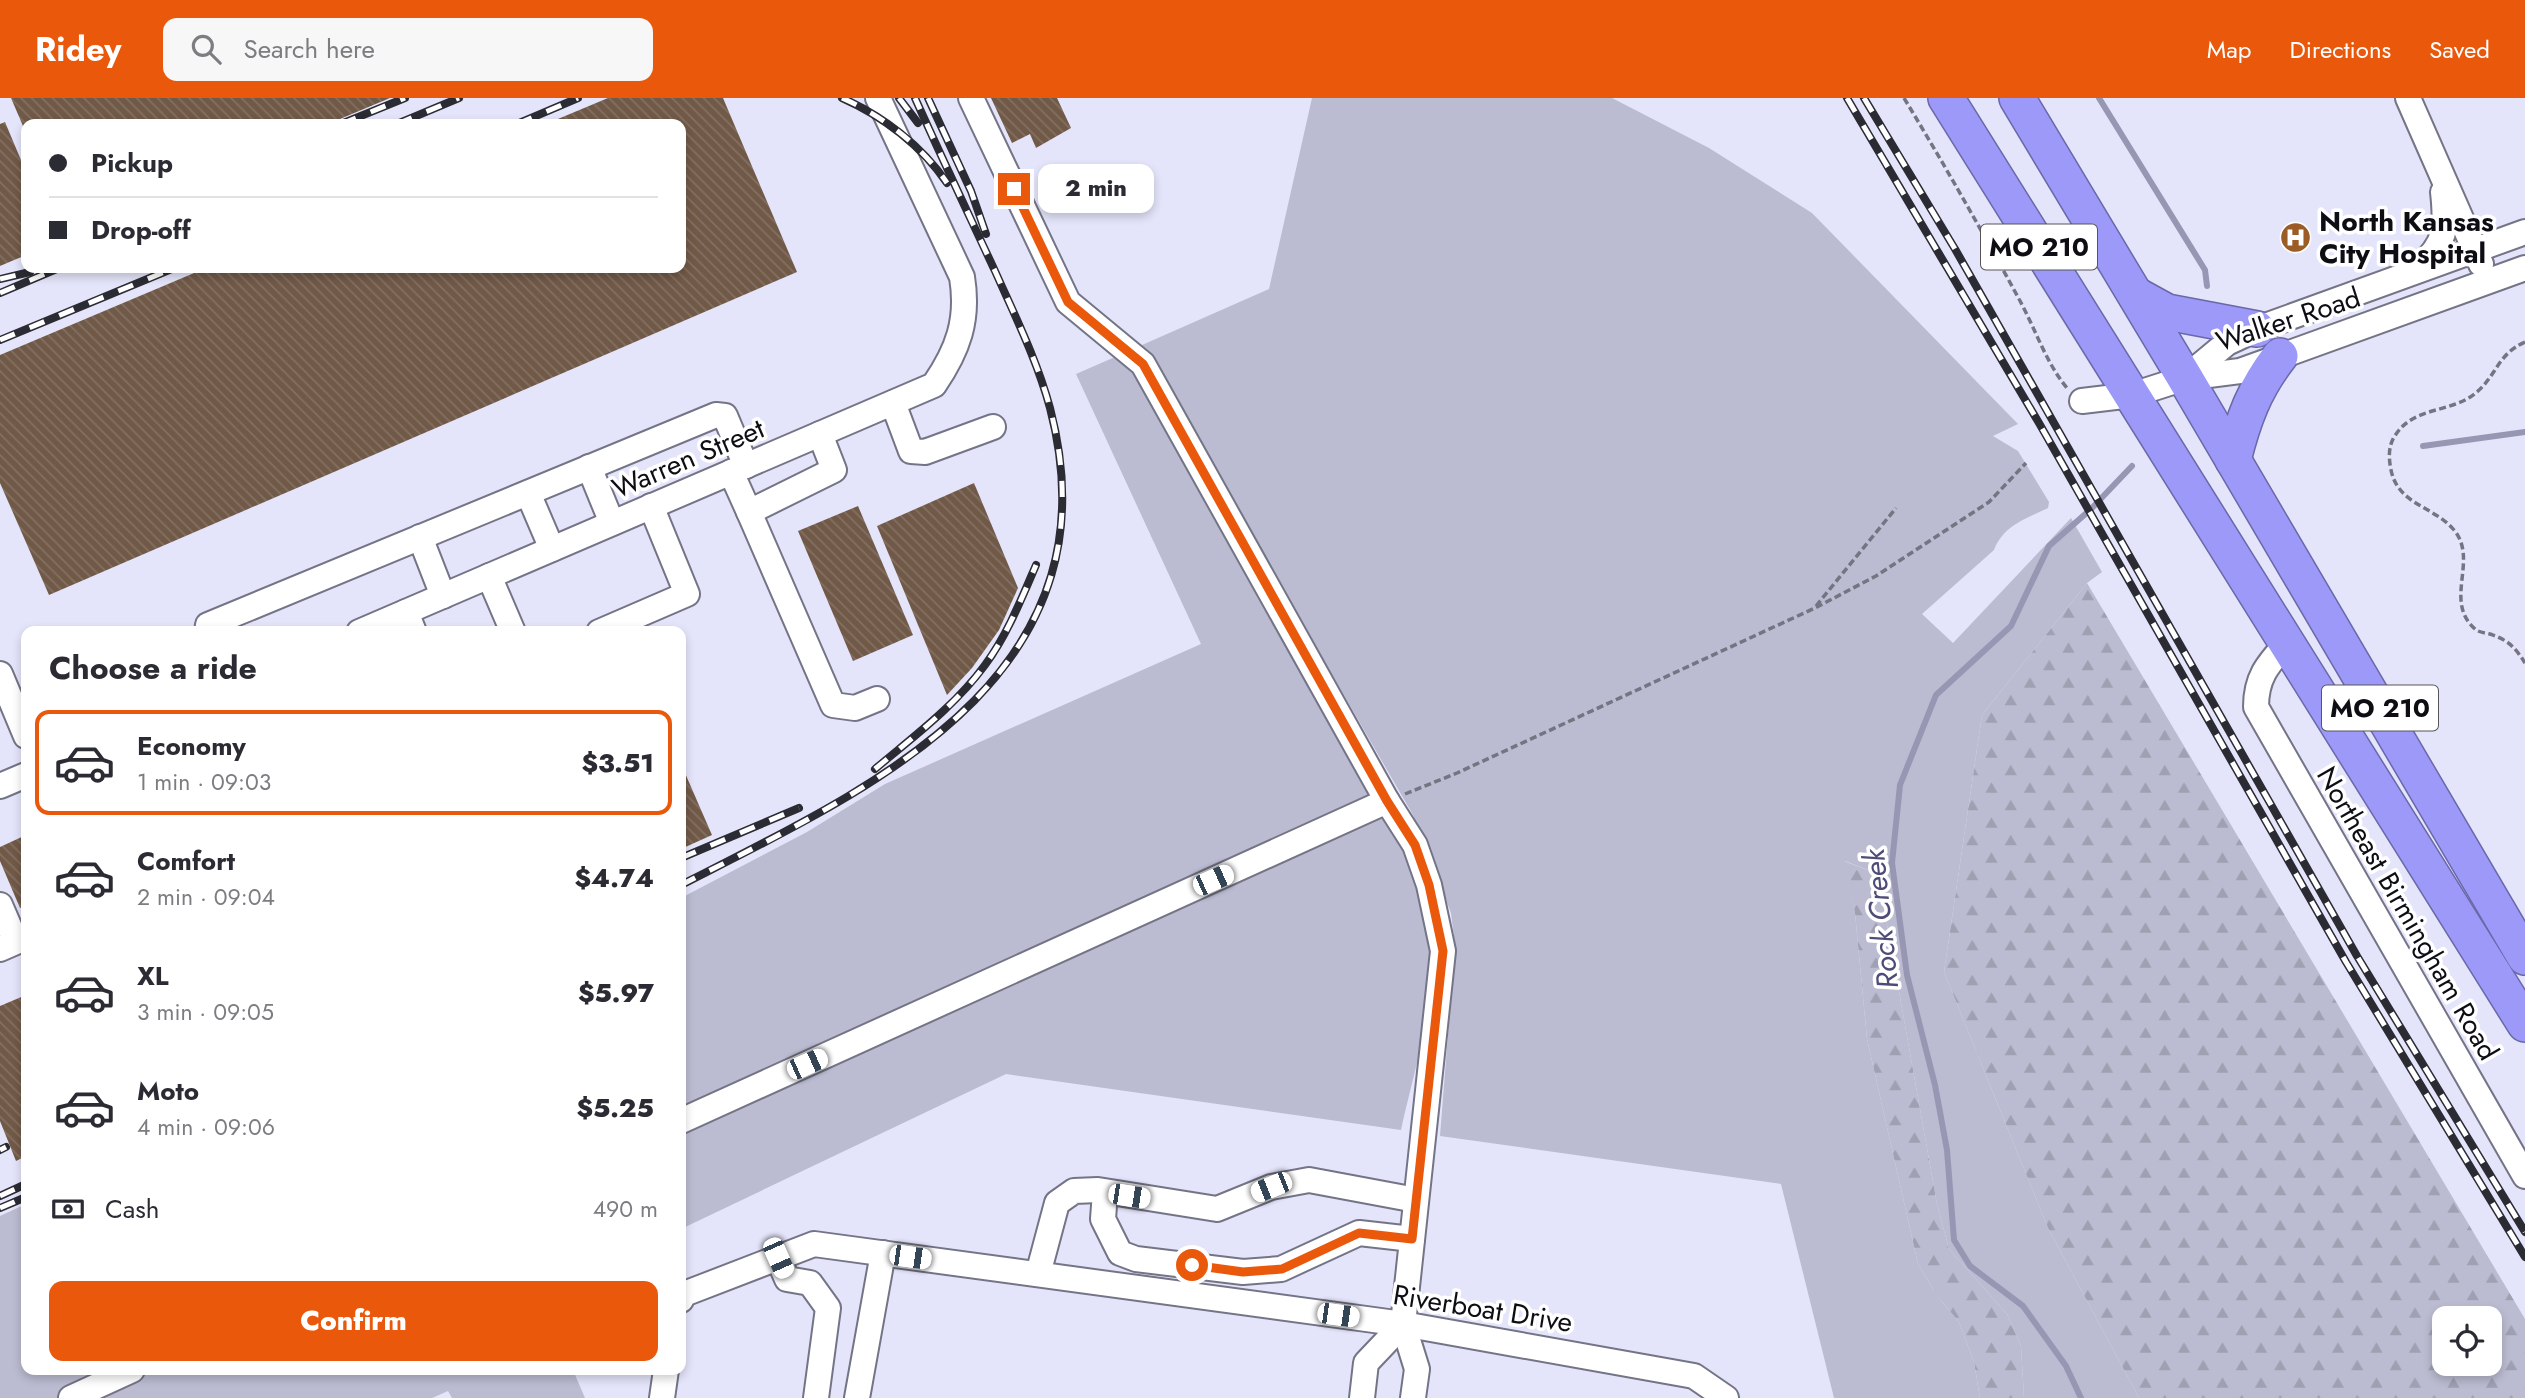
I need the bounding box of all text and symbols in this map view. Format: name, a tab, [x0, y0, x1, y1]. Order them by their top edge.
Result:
search box	[163, 18, 653, 81]
text: Ridey	[35, 26, 121, 73]
icon: search	[187, 30, 225, 68]
text: Search here	[243, 30, 375, 68]
text: Map	[2207, 32, 2252, 67]
text: Directions	[2290, 32, 2391, 67]
text: Saved	[2429, 32, 2490, 67]
text: Pickup	[91, 144, 173, 182]
callout: 2 min	[1038, 164, 1154, 214]
text: 2 min	[1065, 171, 1127, 205]
route end	[998, 173, 1030, 205]
place label: North Kansas City Hospital	[2319, 201, 2494, 274]
text: Drop-off	[91, 211, 191, 249]
hospital icon: North Kansas City Hospital	[2279, 220, 2313, 254]
road number: MO 210	[1981, 224, 2097, 270]
street label: Walker Road	[2211, 277, 2366, 362]
street label: Warren Street	[606, 408, 771, 509]
text: Choose a ride	[49, 645, 257, 691]
road number: MO 210	[2322, 686, 2438, 730]
text: Economy	[137, 727, 246, 765]
icon: car	[53, 731, 116, 794]
text: $3.51	[582, 744, 654, 782]
street label: Northeast Birmingham Road	[2306, 759, 2509, 1068]
text: 1 min · 09:03	[137, 765, 271, 799]
text: Comfort	[137, 842, 235, 880]
icon: car	[53, 846, 116, 909]
water label: Rock Creek	[1852, 846, 1909, 991]
text: $4.74	[575, 859, 654, 897]
car	[1190, 862, 1237, 898]
text: 2 min · 09:04	[137, 880, 275, 914]
text: XL	[137, 957, 169, 995]
icon: car	[53, 961, 116, 1024]
text: $5.97	[578, 974, 654, 1012]
text: 3 min · 09:05	[137, 995, 274, 1029]
car	[784, 1046, 831, 1082]
text: Moto	[137, 1072, 199, 1110]
icon: car	[53, 1076, 116, 1139]
text: $5.25	[576, 1089, 654, 1127]
text: 4 min · 09:06	[137, 1110, 275, 1144]
car	[1248, 1169, 1295, 1205]
car	[1107, 1182, 1152, 1210]
icon: cash	[49, 1190, 87, 1228]
text: Cash	[105, 1190, 159, 1228]
text: 490 m	[593, 1192, 658, 1226]
car	[760, 1235, 797, 1281]
car	[888, 1244, 933, 1270]
route start	[1176, 1249, 1208, 1281]
street label: Riverboat Drive	[1390, 1274, 1575, 1343]
button: Confirm	[49, 1281, 658, 1361]
car	[1316, 1302, 1361, 1328]
map controls	[2432, 1306, 2502, 1376]
button: locate	[2432, 1306, 2502, 1376]

